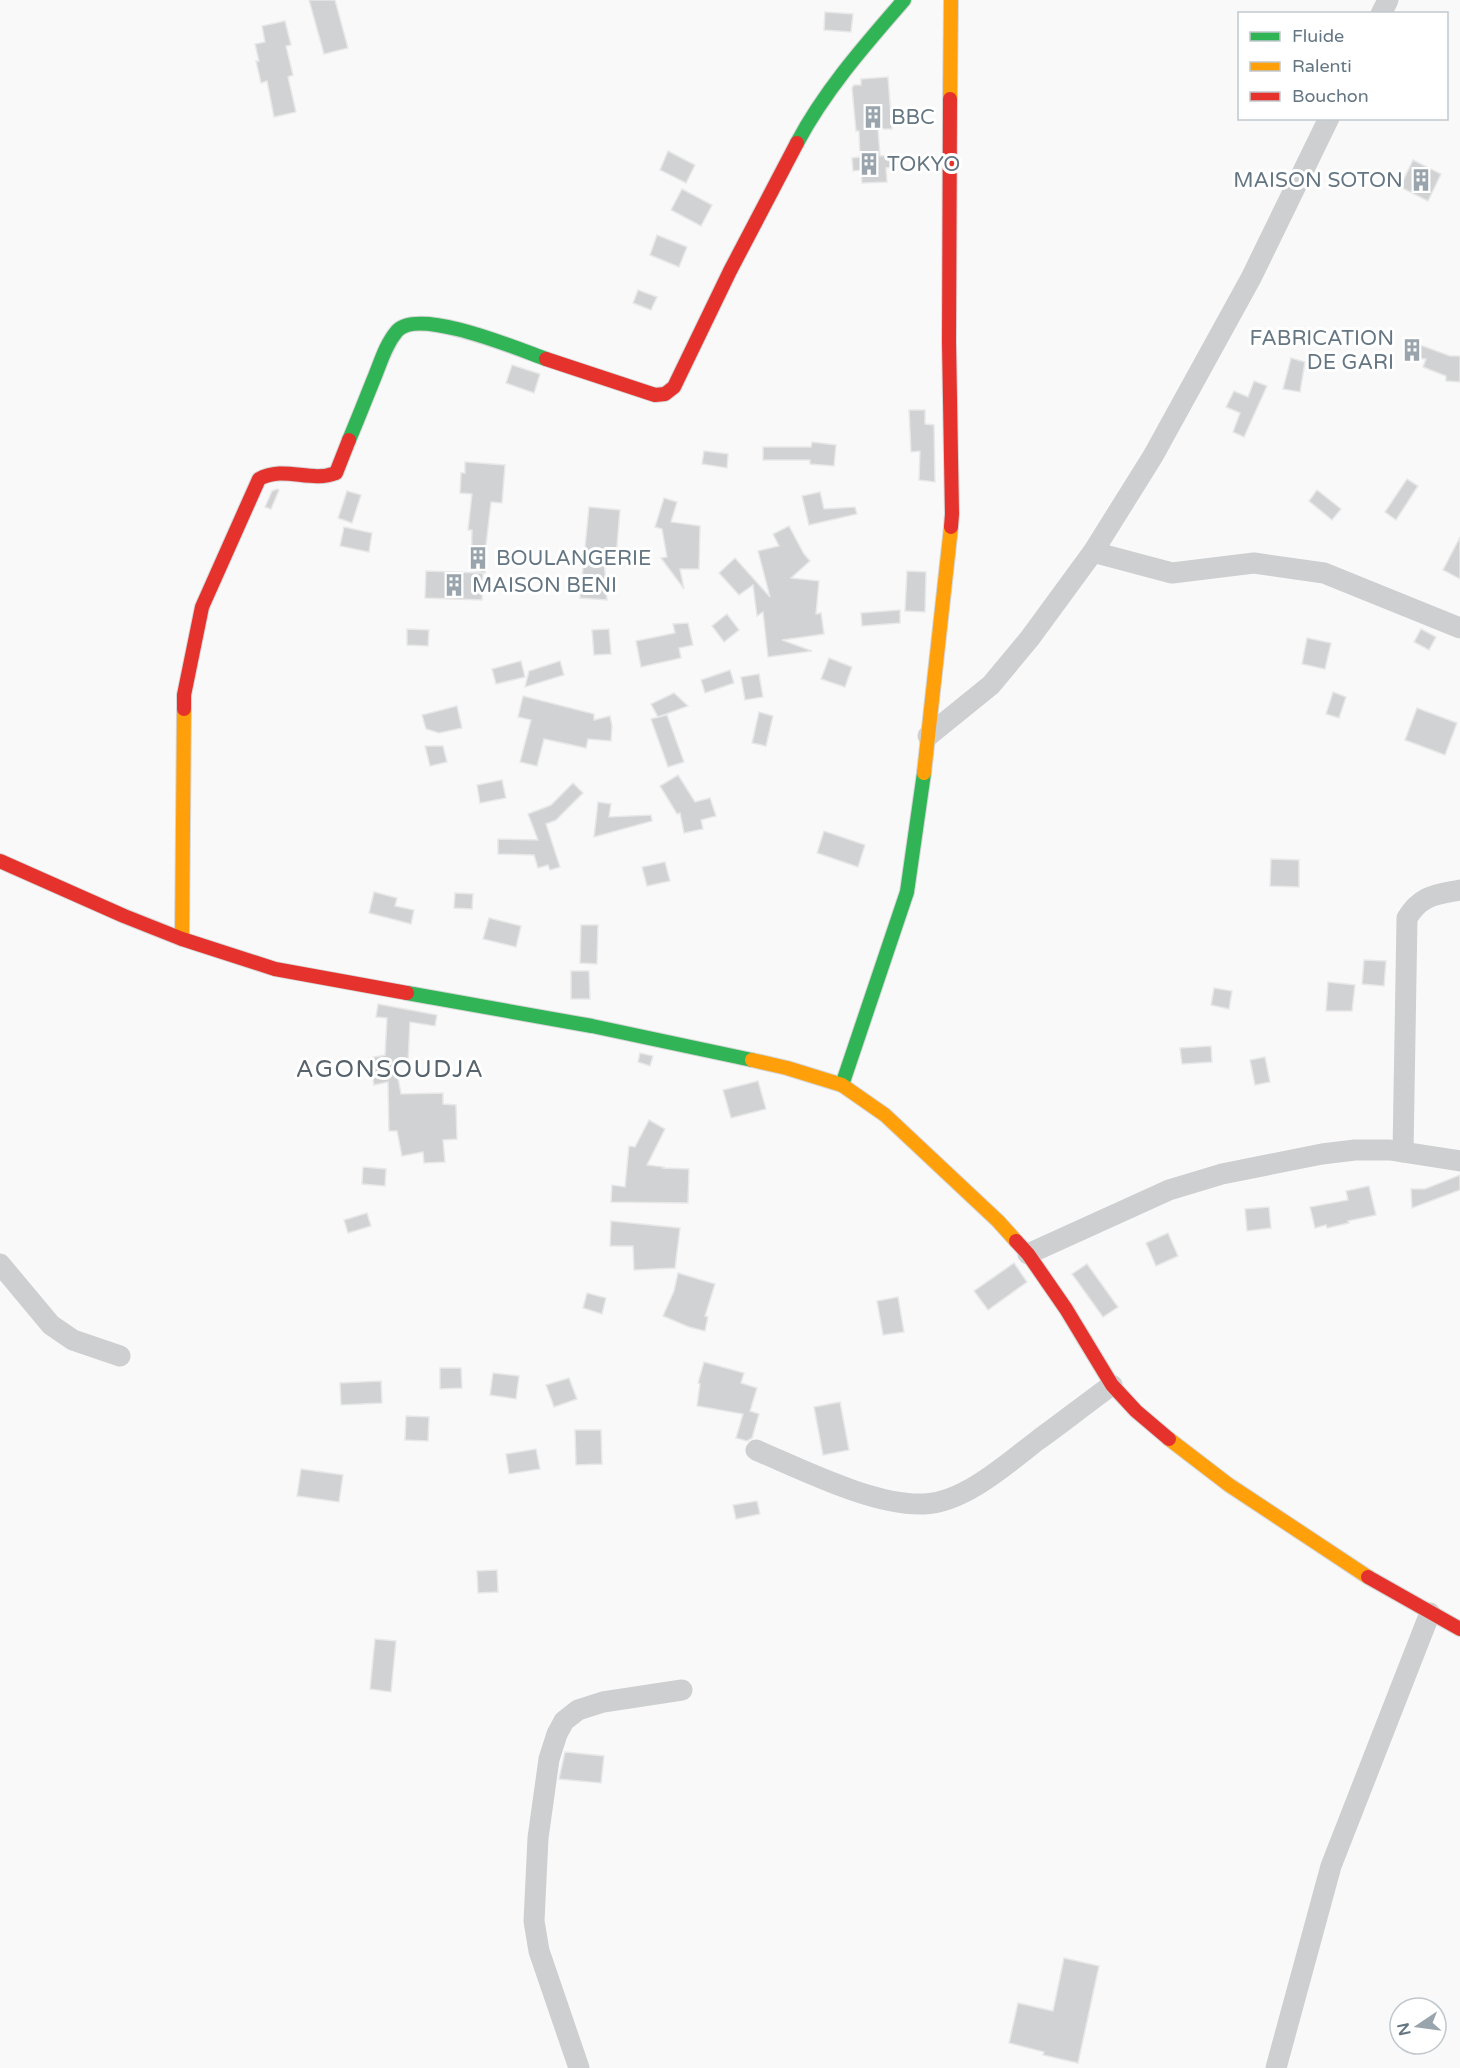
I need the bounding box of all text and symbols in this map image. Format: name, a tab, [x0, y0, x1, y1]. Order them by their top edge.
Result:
legend	[1238, 12, 1448, 120]
text: Fluide	[1292, 25, 1344, 47]
text: Ralenti	[1292, 55, 1352, 77]
text: Bouchon	[1292, 85, 1369, 107]
building icon: BBC	[860, 104, 886, 130]
place label: BBC	[891, 105, 935, 130]
building icon: TOKYO	[856, 151, 882, 177]
place label: TOKYO	[887, 152, 960, 177]
building icon: MAISON SOTON	[1408, 167, 1434, 193]
place label: MAISON SOTON	[1233, 168, 1403, 193]
place label: FABRICATION DE GARI	[1250, 326, 1394, 375]
building icon: FABRICATION DE GARI	[1399, 337, 1425, 363]
building icon: BOULANGERIE	[465, 545, 491, 571]
place label: BOULANGERIE	[496, 546, 651, 571]
building icon: MAISON BENI	[441, 572, 467, 598]
place label: MAISON BENI	[472, 573, 617, 598]
district label: AGONSOUDJA	[296, 1055, 484, 1084]
north arrow	[1388, 1996, 1448, 2056]
text: N	[1393, 2021, 1416, 2038]

